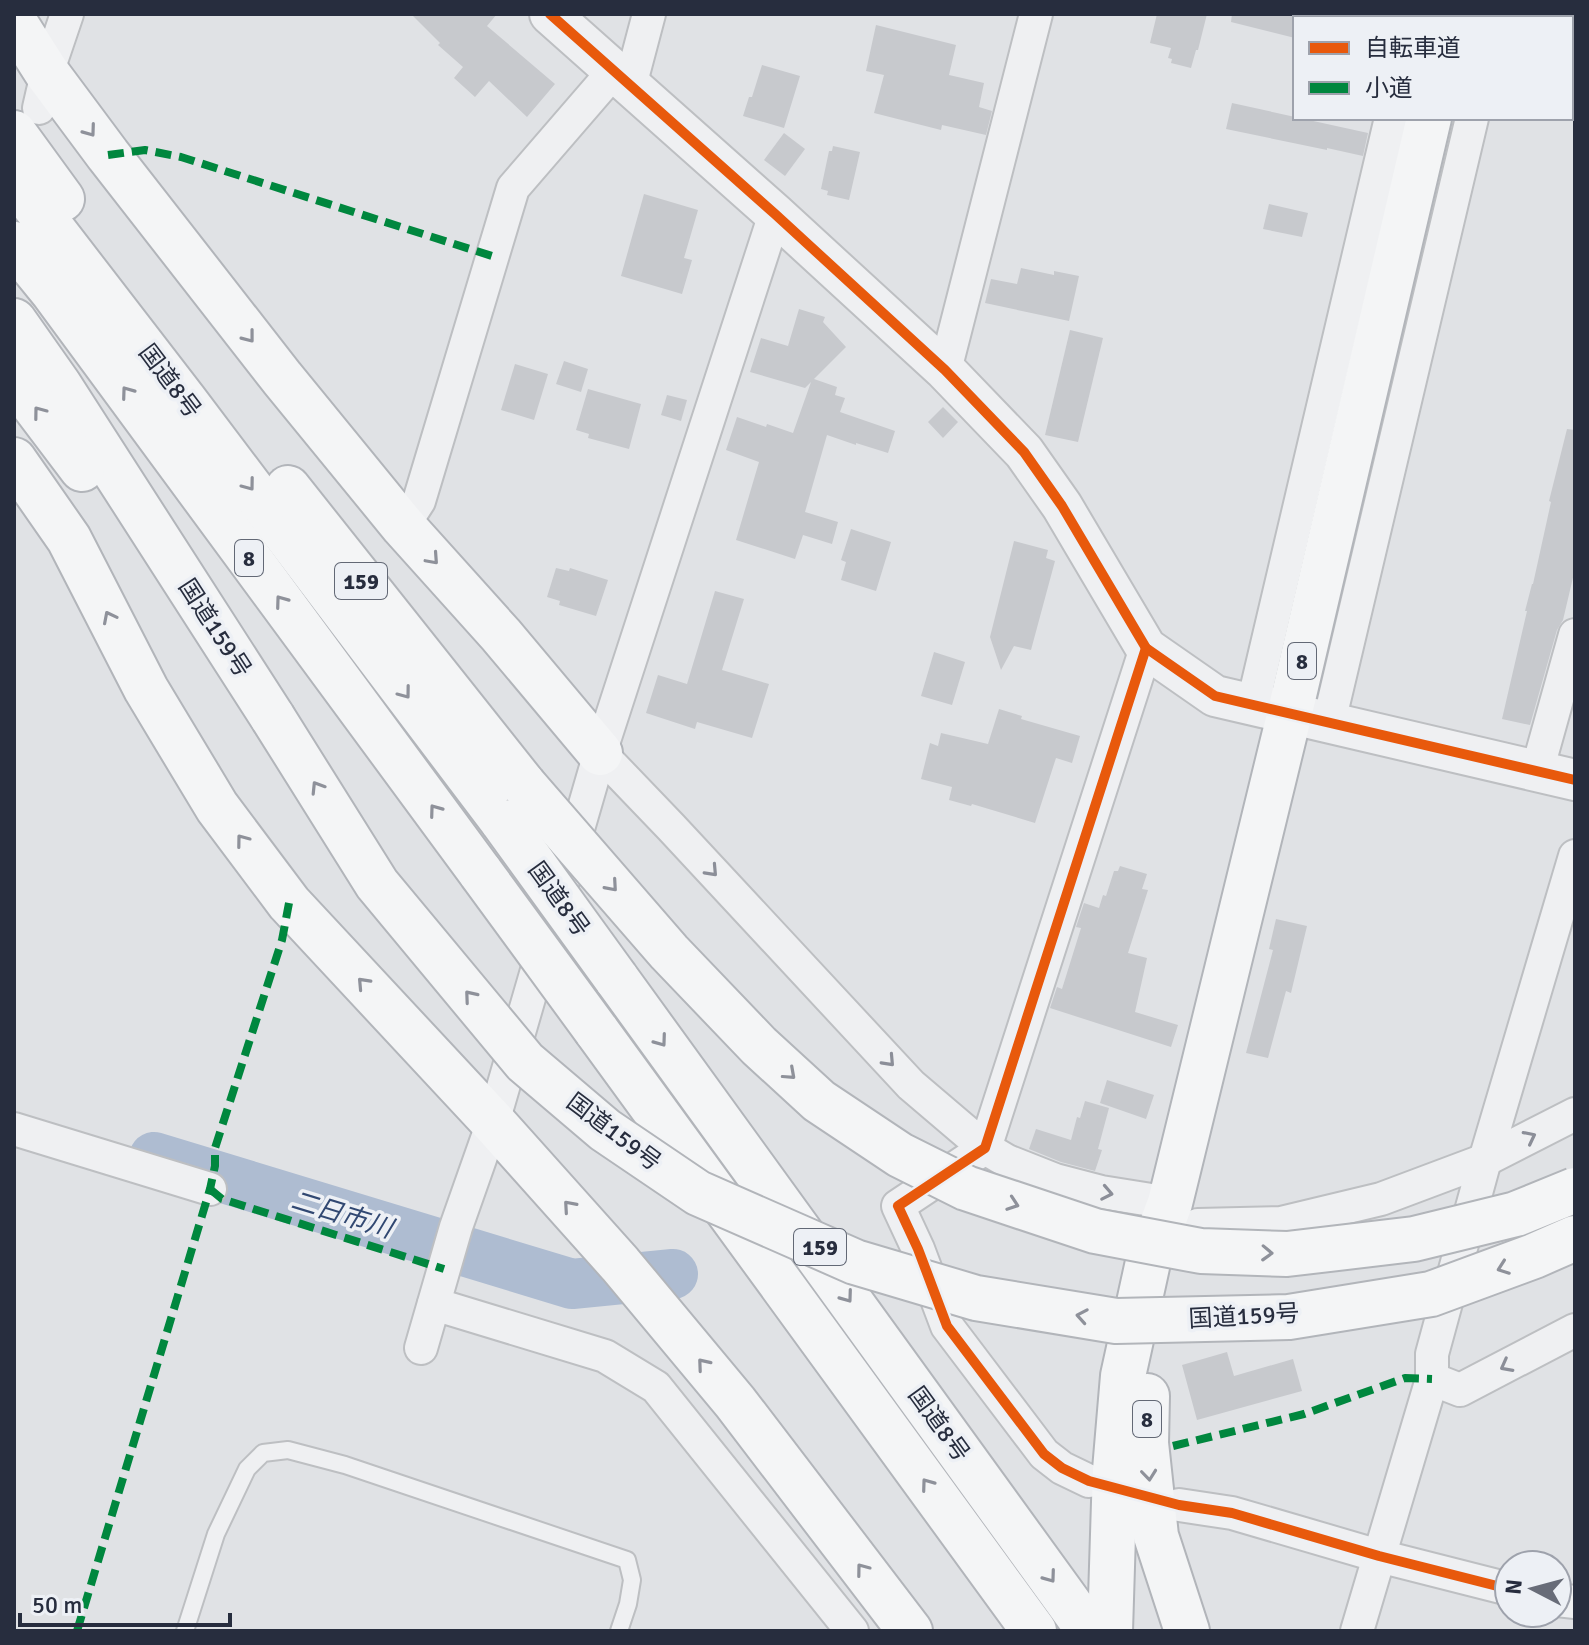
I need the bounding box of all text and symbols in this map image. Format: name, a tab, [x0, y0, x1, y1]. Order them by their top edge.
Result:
legend	[1293, 16, 1573, 120]
text: 自転車道	[1365, 33, 1461, 63]
text: 小道	[1365, 73, 1413, 103]
one-way arrow	[80, 122, 95, 137]
one-way arrow	[239, 328, 254, 342]
street label: 国道8号	[132, 338, 208, 424]
one-way arrow	[122, 386, 136, 400]
one-way arrow	[34, 406, 48, 420]
one-way arrow	[239, 476, 253, 491]
road number: 8	[235, 540, 263, 576]
one-way arrow	[423, 549, 437, 564]
road number: 159	[335, 563, 387, 599]
street label: 国道159号	[172, 573, 258, 683]
one-way arrow	[276, 595, 290, 610]
one-way arrow	[103, 611, 119, 626]
road number: 8	[1288, 643, 1316, 679]
one-way arrow	[396, 684, 410, 698]
one-way arrow	[311, 782, 326, 796]
one-way arrow	[430, 805, 445, 819]
one-way arrow	[237, 835, 251, 849]
street label: 国道8号	[522, 856, 596, 942]
one-way arrow	[703, 861, 717, 876]
one-way arrow	[602, 877, 616, 891]
one-way arrow	[359, 977, 373, 992]
one-way arrow	[465, 991, 480, 1006]
one-way arrow	[652, 1032, 666, 1047]
one-way arrow	[880, 1052, 895, 1066]
one-way arrow	[781, 1065, 796, 1079]
street label: 国道159号	[561, 1087, 667, 1177]
one-way arrow	[1522, 1131, 1537, 1147]
one-way arrow	[1100, 1183, 1113, 1200]
water label: 二日市川	[287, 1184, 399, 1246]
one-way arrow	[1006, 1194, 1020, 1210]
one-way arrow	[564, 1200, 578, 1215]
road number: 159	[794, 1229, 846, 1265]
one-way arrow	[1261, 1245, 1274, 1262]
one-way arrow	[1497, 1258, 1511, 1274]
one-way arrow	[837, 1288, 852, 1303]
street label: 国道159号	[1188, 1298, 1300, 1334]
one-way arrow	[1075, 1308, 1089, 1325]
one-way arrow	[1499, 1357, 1514, 1372]
one-way arrow	[698, 1359, 713, 1373]
street label: 国道8号	[902, 1381, 976, 1467]
road number: 8	[1133, 1401, 1161, 1437]
one-way arrow	[1141, 1469, 1158, 1482]
one-way arrow	[922, 1478, 936, 1492]
north arrow	[1493, 1549, 1573, 1629]
one-way arrow	[858, 1563, 872, 1578]
one-way arrow	[1040, 1568, 1054, 1583]
scale bar	[20, 1577, 230, 1627]
text: N	[1499, 1578, 1528, 1596]
text: 50 m	[32, 1590, 82, 1620]

